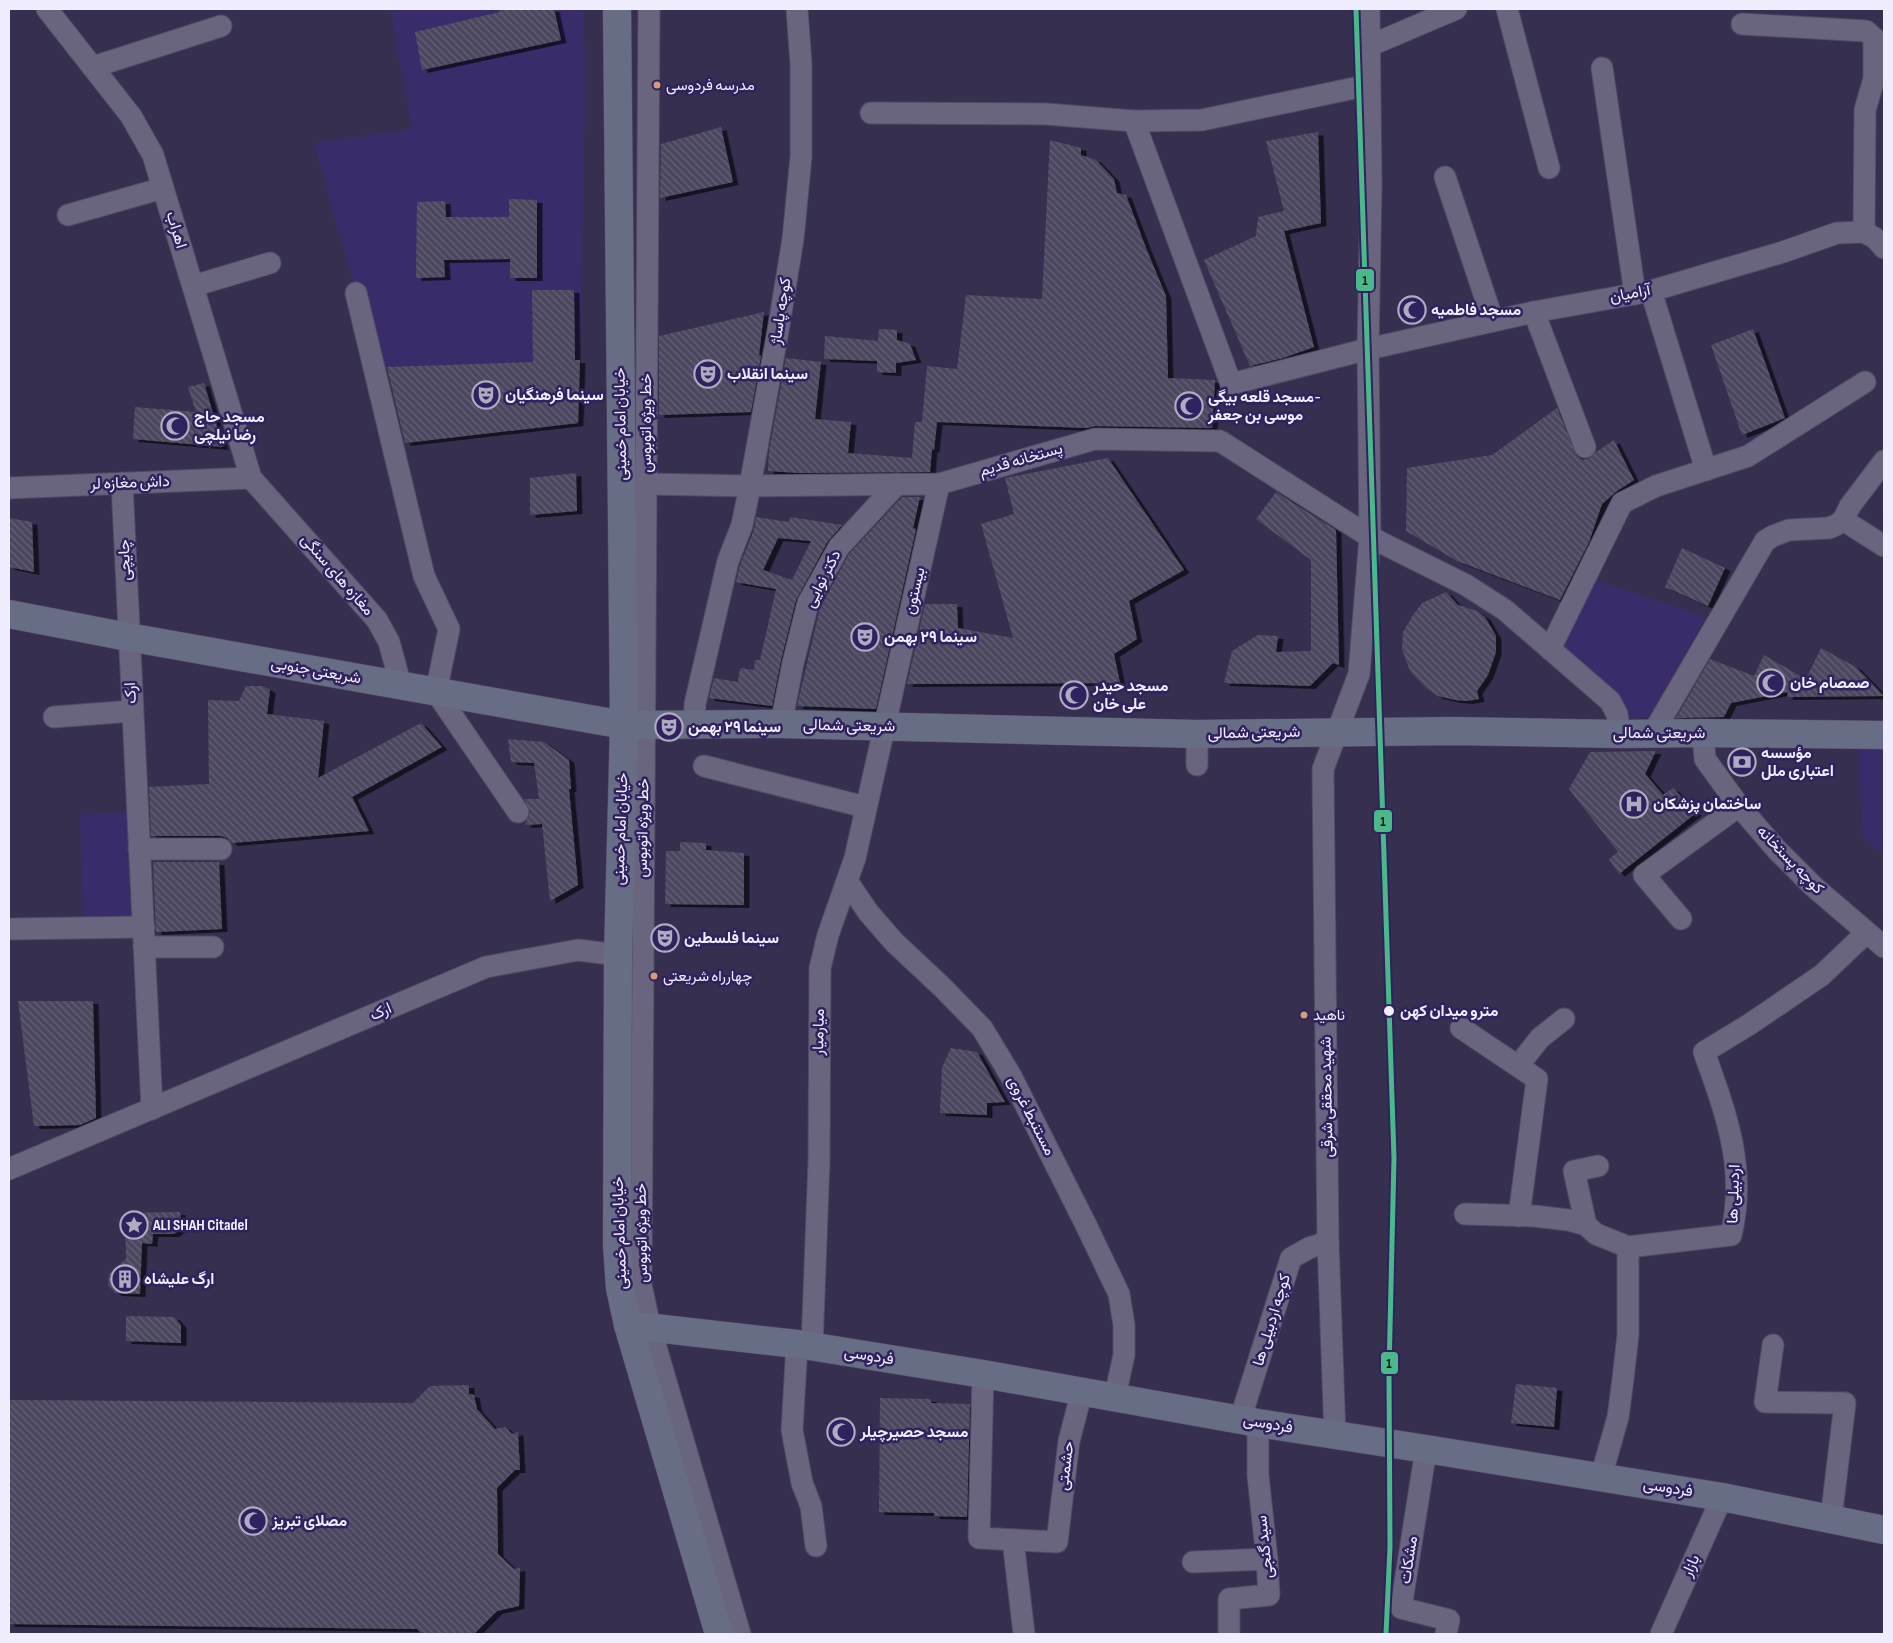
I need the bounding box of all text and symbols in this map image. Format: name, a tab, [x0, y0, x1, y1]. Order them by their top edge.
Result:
place label: مدرسه فردوسی	[666, 76, 755, 95]
marker: مدرسه فردوسی	[652, 80, 662, 90]
street label: اهراب	[161, 209, 191, 251]
line badge: 1	[1355, 268, 1375, 292]
text: 1	[1362, 272, 1368, 289]
street label: کوچه پاساژ	[766, 276, 797, 347]
street label: آرامیان	[1608, 281, 1653, 307]
mosque icon: مسجد فاطمیه	[1397, 295, 1427, 325]
place label: مسجد فاطمیه	[1431, 301, 1522, 320]
theatre icon: سینما انقلاب	[693, 359, 723, 389]
place label: سینما انقلاب	[727, 365, 808, 384]
street label: خیابان امام خمینی	[611, 367, 631, 481]
street label: خط ویژه اتوبوس	[637, 373, 656, 473]
theatre icon: سینما فرهنگیان	[471, 380, 501, 410]
place label: سینما فرهنگیان	[505, 386, 604, 405]
place label: مسجد قلعه بیگی- موسی بن جعفر	[1207, 388, 1321, 425]
mosque icon: مسجد قلعه بیگی- موسی بن جعفر	[1174, 391, 1204, 421]
place label: مسجد حاج رضا نیلچی	[194, 408, 265, 446]
mosque icon: مسجد حاج رضا نیلچی	[160, 411, 190, 441]
street label: پستخانه قدیم	[977, 439, 1065, 482]
street label: داش مغازه لر	[89, 472, 170, 494]
street label: مغازه های سنگی	[296, 530, 378, 620]
street label: چایچی	[115, 539, 136, 581]
street label: دکتر نوایی	[800, 547, 846, 611]
street label: بیستون	[900, 566, 930, 616]
theatre icon: سینما ۲۹ بهمن	[850, 622, 880, 652]
place label: سینما ۲۹ بهمن	[884, 628, 977, 647]
street label: شریعتی جنوبی	[269, 654, 363, 688]
mosque icon: صمصام خان	[1756, 668, 1786, 698]
place label: صمصام خان	[1790, 674, 1870, 693]
place label: مسجد حیدر علی خان	[1092, 677, 1169, 714]
mosque icon: مسجد حیدر علی خان	[1059, 680, 1089, 710]
street label: ارک	[121, 682, 141, 704]
theatre icon: سینما ٢٩ بهمن	[654, 712, 684, 742]
street label: شریعتی شمالی	[803, 716, 895, 736]
place label: سینما ٢٩ بهمن	[688, 718, 781, 737]
street label: شریعتی شمالی	[1208, 723, 1300, 743]
street label: شریعتی شمالی	[1613, 724, 1705, 743]
place label: مؤسسه اعتباری ملل	[1761, 744, 1834, 781]
bank icon: مؤسسه اعتباری ملل	[1727, 747, 1757, 777]
street label: خیابان امام خمینی	[610, 772, 632, 886]
street label: خط ویژه اتوبوس	[633, 778, 653, 878]
hospital icon: ساختمان پزشکان	[1619, 789, 1649, 819]
place label: ساختمان پزشکان	[1653, 795, 1761, 815]
line badge: 1	[1373, 809, 1393, 833]
text: 1	[1380, 813, 1386, 830]
street label: کوچه پستخانه	[1752, 822, 1827, 899]
theatre icon: سینما فلسطین	[650, 923, 680, 953]
place label: سینما فلسطین	[684, 929, 779, 948]
place label: چهارراه شریعتی	[663, 967, 752, 986]
marker: چهارراه شریعتی	[649, 971, 659, 981]
street label: ارک	[367, 999, 395, 1025]
place label: مترو میدان کهن	[1400, 1002, 1499, 1021]
marker: مترو میدان کهن	[1382, 1004, 1396, 1018]
place label: ناهید	[1313, 1006, 1345, 1025]
street label: میارمیار	[809, 1008, 829, 1057]
marker: ناهید	[1299, 1010, 1309, 1020]
street label: شهید محققی شرقی	[1316, 1036, 1338, 1158]
street label: مستنبط غروی	[1003, 1073, 1059, 1159]
street label: اردبیلی ها	[1723, 1164, 1745, 1224]
street label: خیابان امام خمینی	[609, 1176, 631, 1290]
street label: خط ویژه اتوبوس	[632, 1183, 652, 1283]
place icon: ALI SHAH Citadel	[119, 1210, 149, 1240]
place label: ALI SHAH Citadel	[152, 1216, 248, 1235]
building icon: ارگ علیشاه	[110, 1264, 140, 1294]
place label: ارگ علیشاه	[144, 1270, 214, 1289]
street label: کوچه اردبیلی ها	[1249, 1272, 1296, 1369]
street label: فردوسی	[843, 1343, 895, 1369]
line badge: 1	[1380, 1351, 1399, 1375]
text: 1	[1386, 1355, 1392, 1372]
street label: فردوسی	[1242, 1410, 1294, 1438]
mosque icon: مسجد حصیرچیلر	[826, 1417, 856, 1447]
place label: مسجد حصیرچیلر	[859, 1423, 969, 1443]
street label: حشمتی	[1054, 1440, 1078, 1492]
street label: فردوسی	[1642, 1475, 1694, 1501]
mosque icon: مصلای تبریز	[238, 1506, 268, 1536]
place label: مصلای تبریز	[271, 1512, 348, 1531]
street label: سید گنجی	[1252, 1515, 1278, 1579]
street label: مشکات	[1396, 1535, 1422, 1585]
street label: بازار	[1677, 1552, 1704, 1581]

